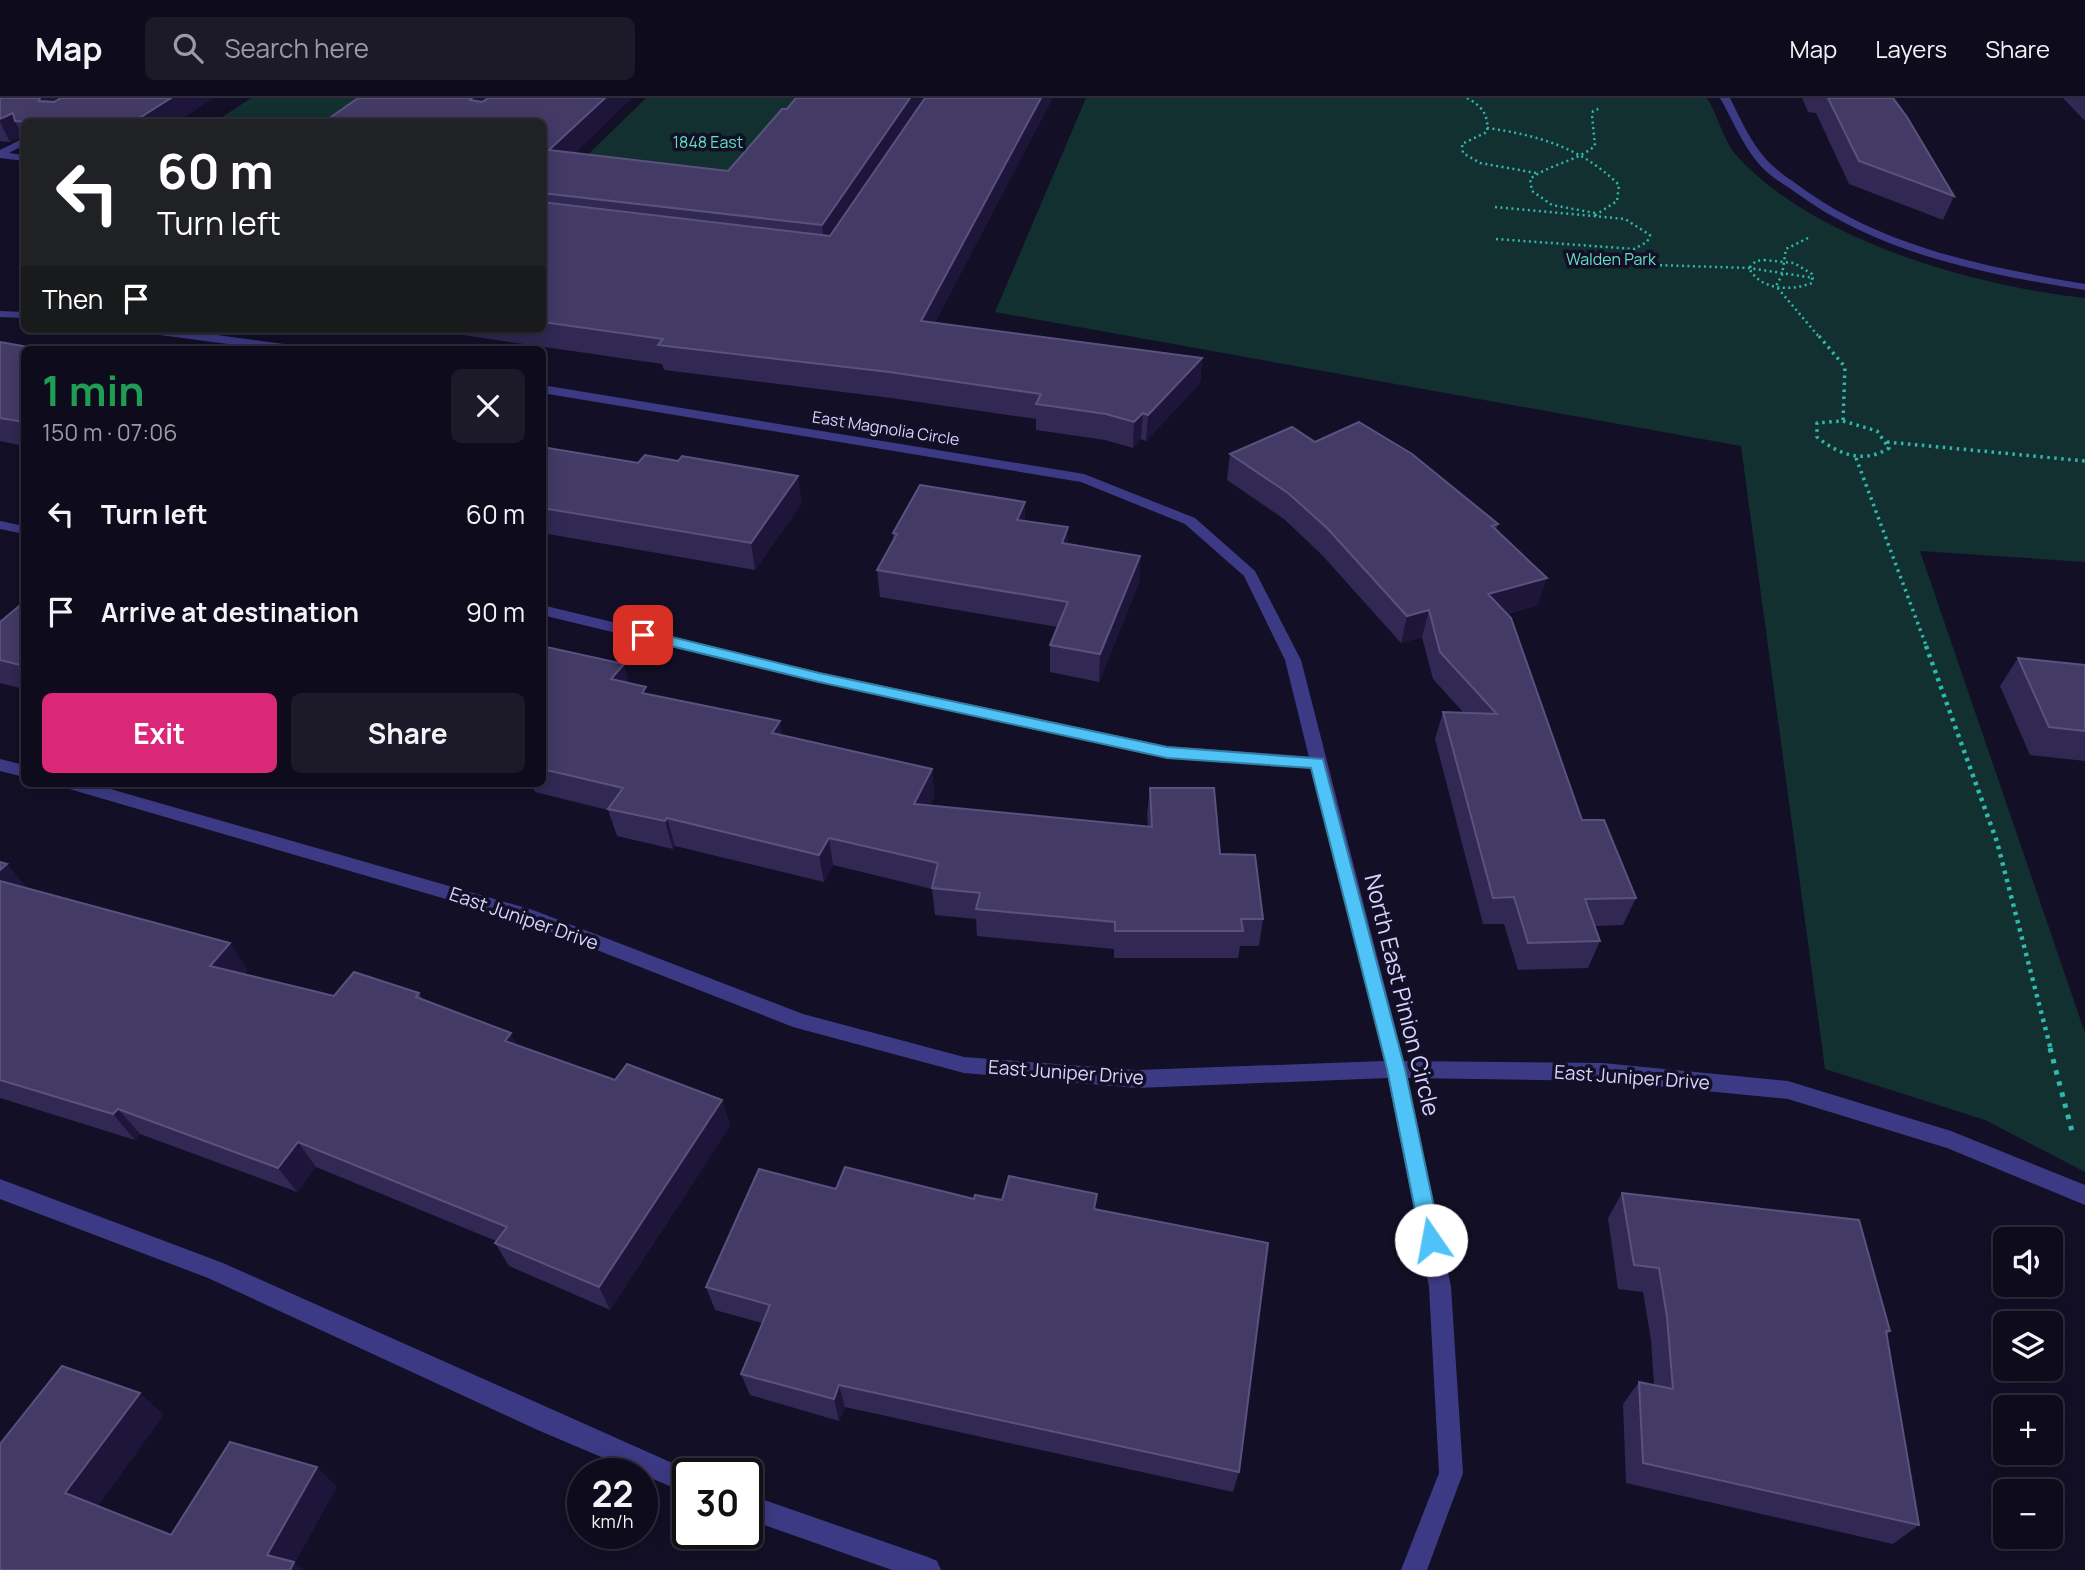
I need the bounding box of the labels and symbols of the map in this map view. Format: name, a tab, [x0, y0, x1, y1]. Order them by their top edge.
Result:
park label: 1848 East	[673, 131, 743, 153]
park label: Walden Park	[1566, 248, 1657, 270]
street label: East Magnolia Circle	[811, 405, 961, 451]
pin	[613, 605, 673, 665]
street label: North East Pinion Circle	[1357, 871, 1449, 1119]
street label: East Juniper Drive	[446, 880, 602, 956]
street label: East Juniper Drive	[987, 1054, 1145, 1090]
street label: East Juniper Drive	[1553, 1059, 1711, 1095]
position arrow	[1394, 1203, 1468, 1277]
speed limit sign: 30	[672, 1458, 763, 1549]

